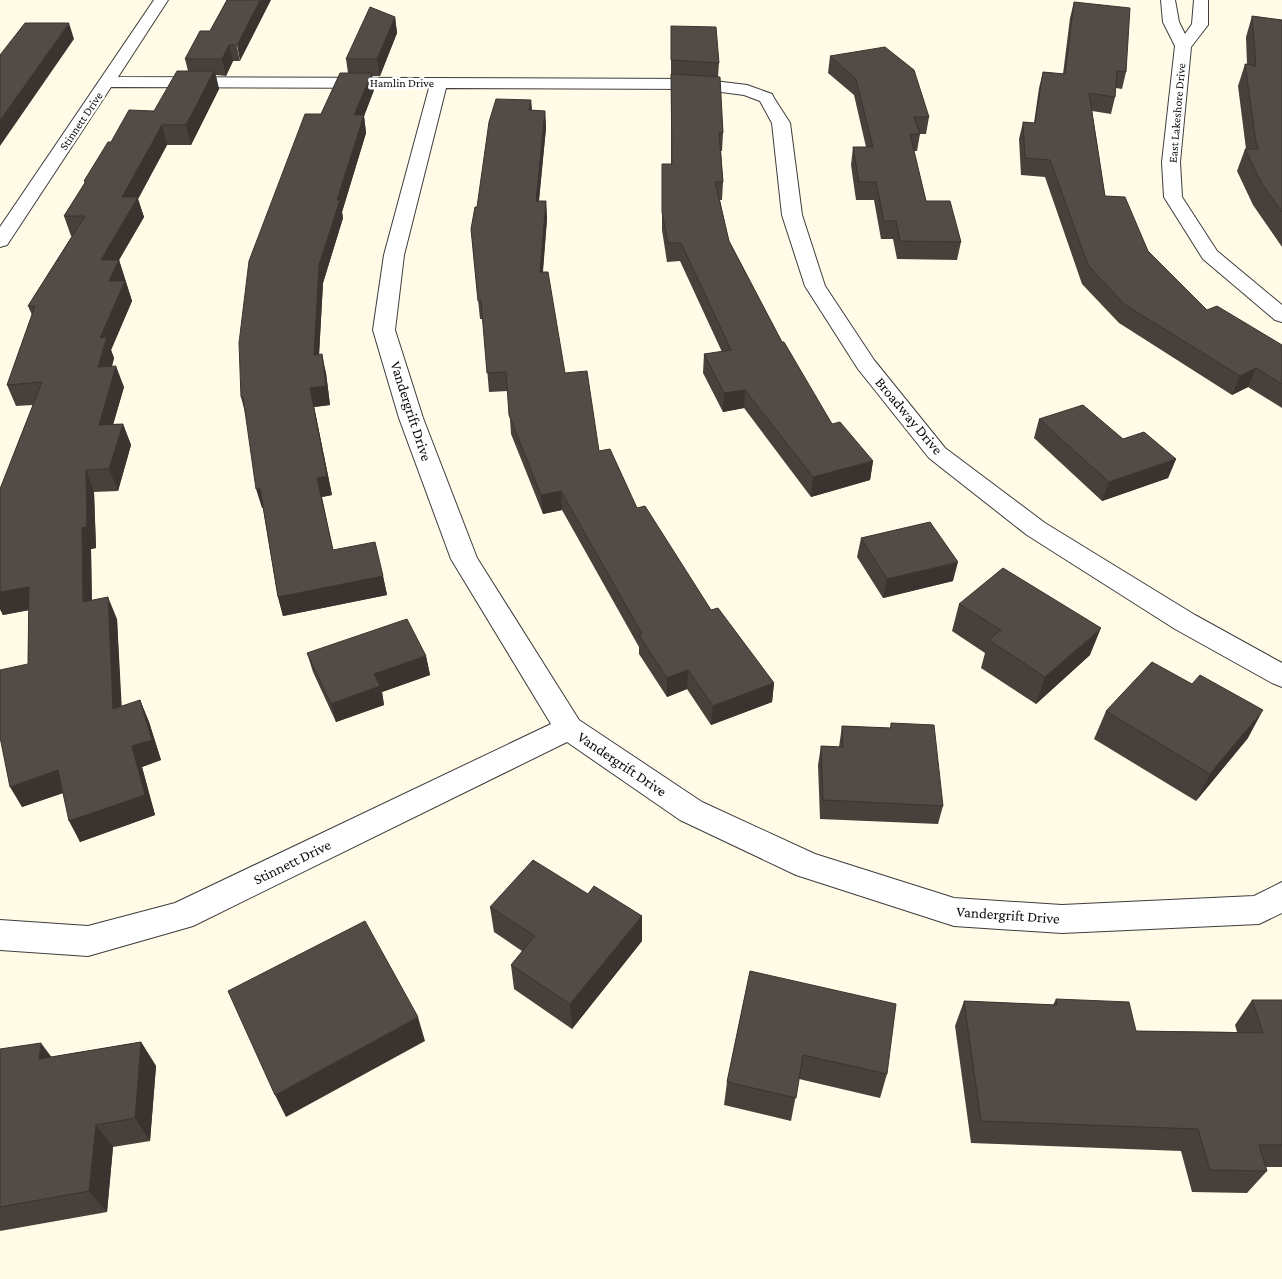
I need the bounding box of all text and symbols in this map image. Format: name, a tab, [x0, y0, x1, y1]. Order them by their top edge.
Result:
street label: East Lakeshore Drive	[1166, 62, 1188, 164]
street label: Hamlin Drive	[370, 76, 434, 90]
street label: Stinnett Drive	[56, 89, 106, 153]
street label: Vandergrift Drive	[386, 359, 435, 464]
street label: Broadway Drive	[871, 374, 946, 459]
street label: Vandergrift Drive	[574, 728, 670, 801]
street label: Stinnett Drive	[251, 836, 334, 888]
street label: Vandergrift Drive	[956, 903, 1061, 928]

